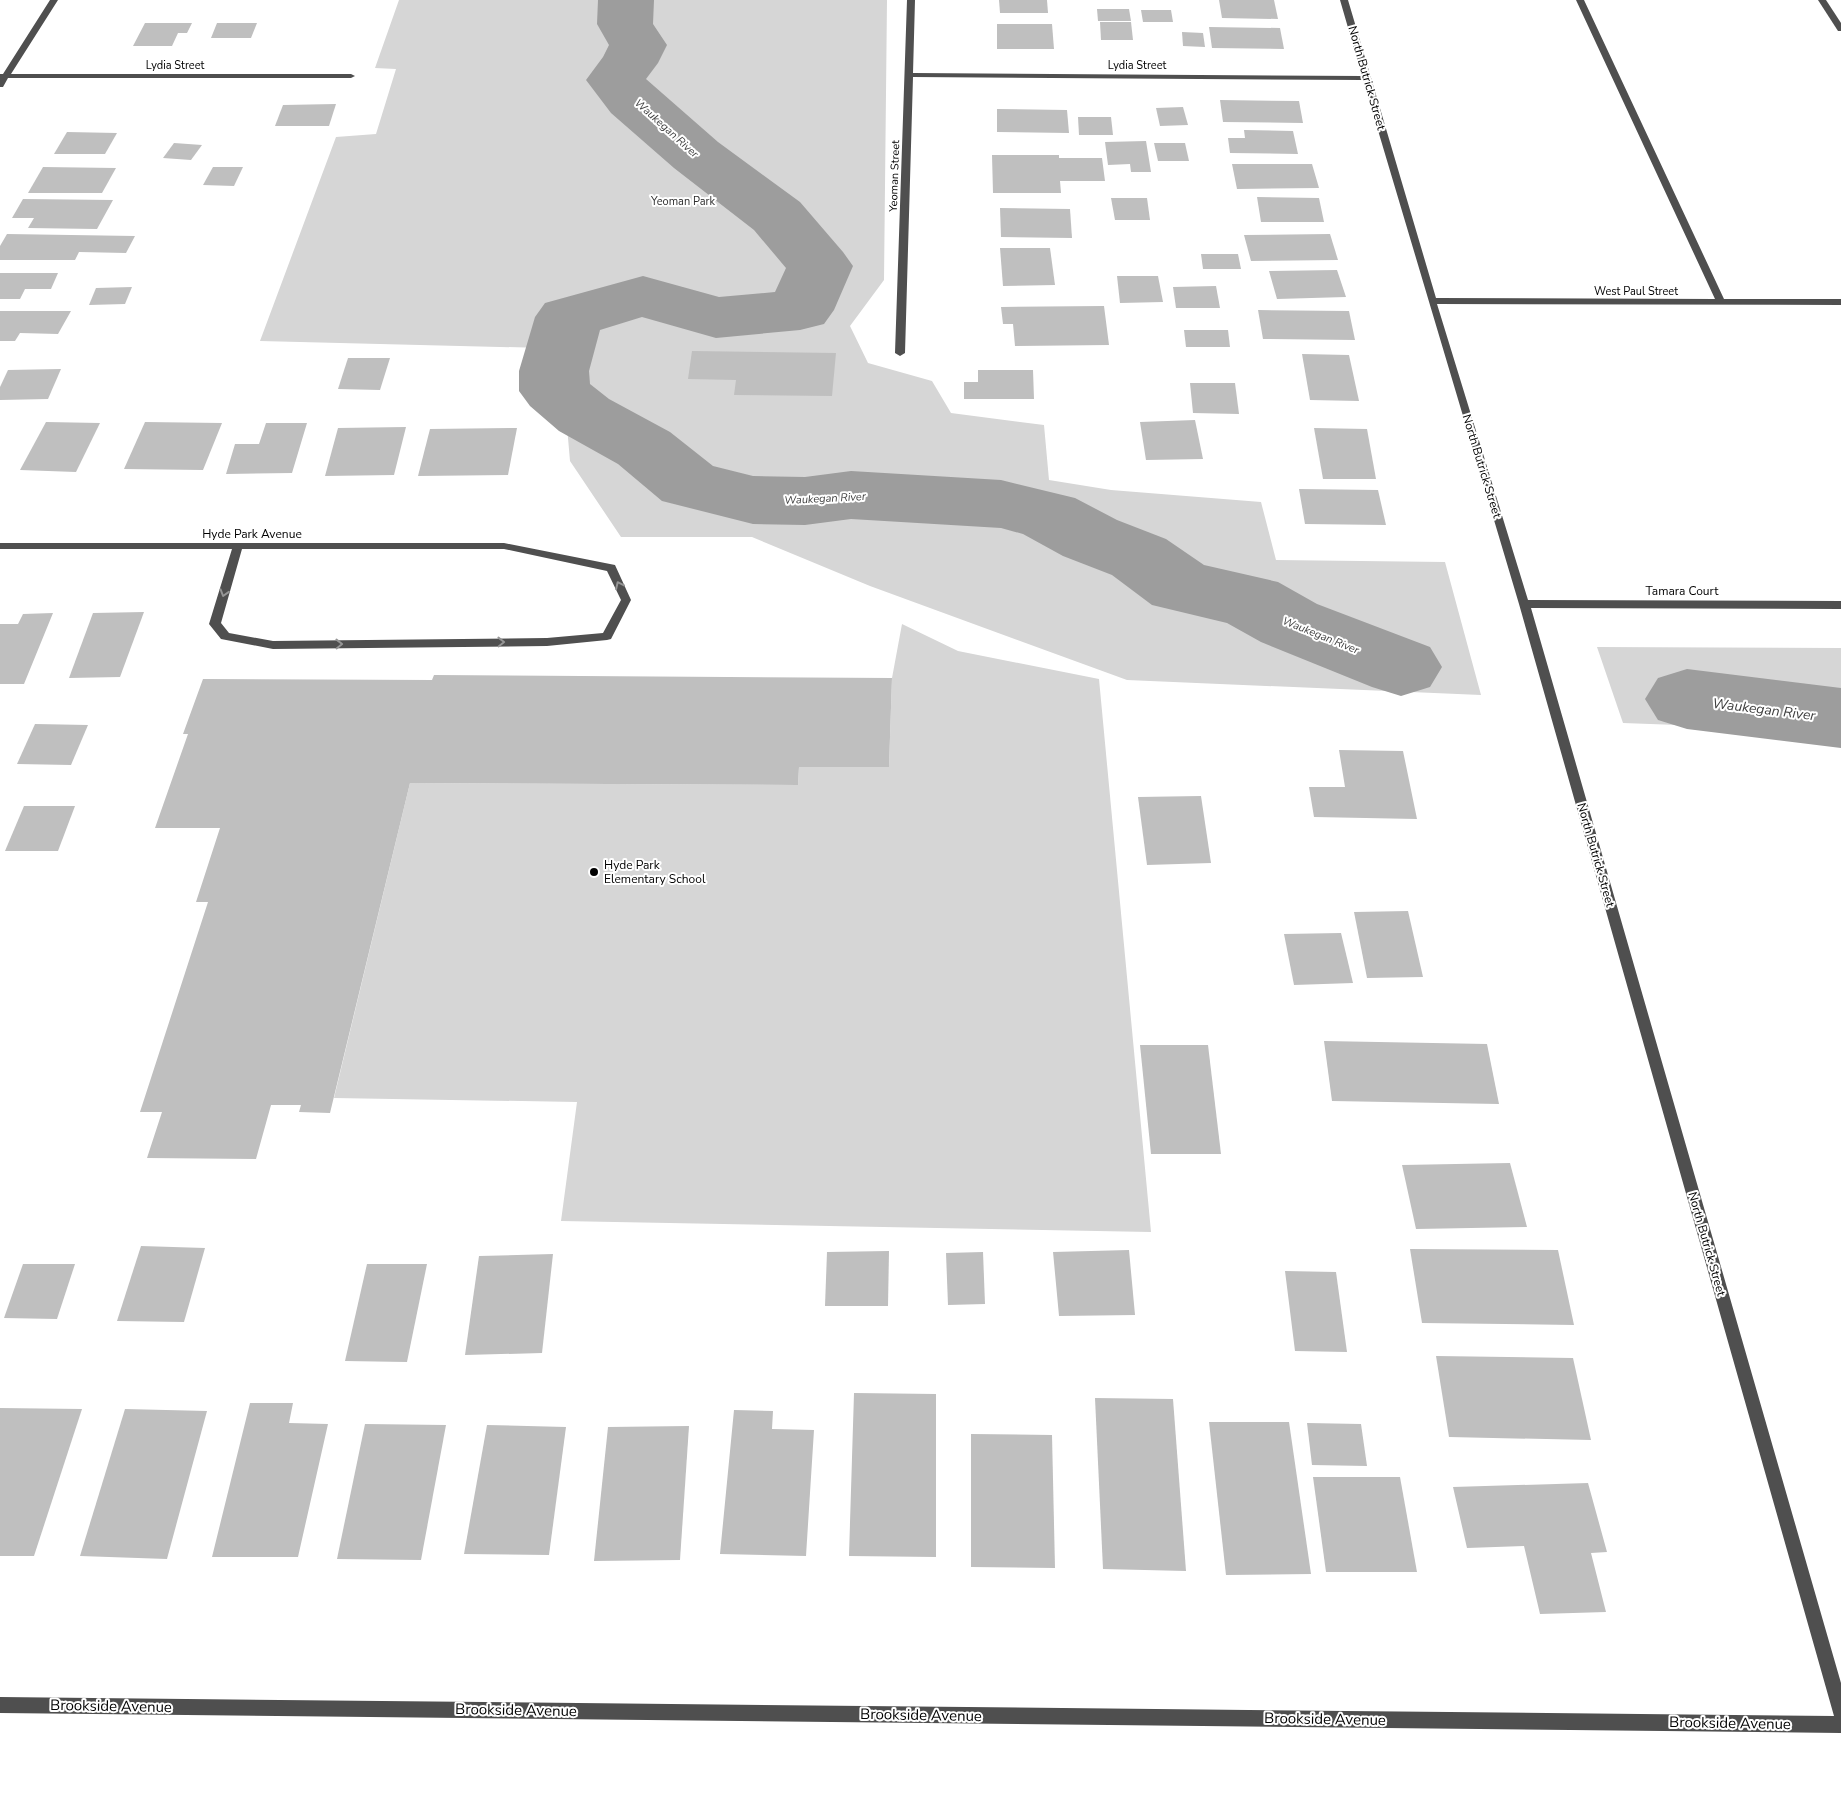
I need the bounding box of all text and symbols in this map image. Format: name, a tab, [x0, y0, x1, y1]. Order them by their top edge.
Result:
street label: North Butrick Street	[1344, 24, 1390, 133]
street label: Lydia Street	[146, 58, 205, 73]
street label: Lydia Street	[1108, 58, 1167, 73]
water label: Waukegan River	[631, 96, 703, 162]
street label: Yeoman Street	[886, 140, 903, 213]
park label: Yeoman Park	[650, 194, 715, 209]
street label: West Paul Street	[1594, 284, 1678, 299]
street label: North Butrick Street	[1459, 412, 1506, 521]
water label: Waukegan River	[784, 489, 867, 508]
street label: Hyde Park Avenue	[202, 526, 302, 542]
one-way arrow	[615, 581, 626, 590]
street label: Tamara Court	[1646, 583, 1719, 599]
one-way arrow	[220, 588, 230, 597]
water label: Waukegan River	[1280, 613, 1362, 658]
one-way arrow	[498, 637, 506, 647]
one-way arrow	[336, 639, 343, 649]
water label: Waukegan River	[1711, 694, 1817, 725]
street label: North Butrick Street	[1573, 801, 1619, 910]
place label: Hyde Park Elementary School	[604, 857, 706, 887]
marker: Hyde Park Elementary School	[588, 866, 600, 878]
street label: North Butrick Street	[1684, 1190, 1730, 1299]
street label: Brookside Avenue	[50, 1695, 172, 1717]
street label: Brookside Avenue	[455, 1699, 577, 1721]
street label: Brookside Avenue	[860, 1704, 982, 1726]
street label: Brookside Avenue	[1264, 1708, 1386, 1730]
street label: Brookside Avenue	[1669, 1712, 1791, 1734]

